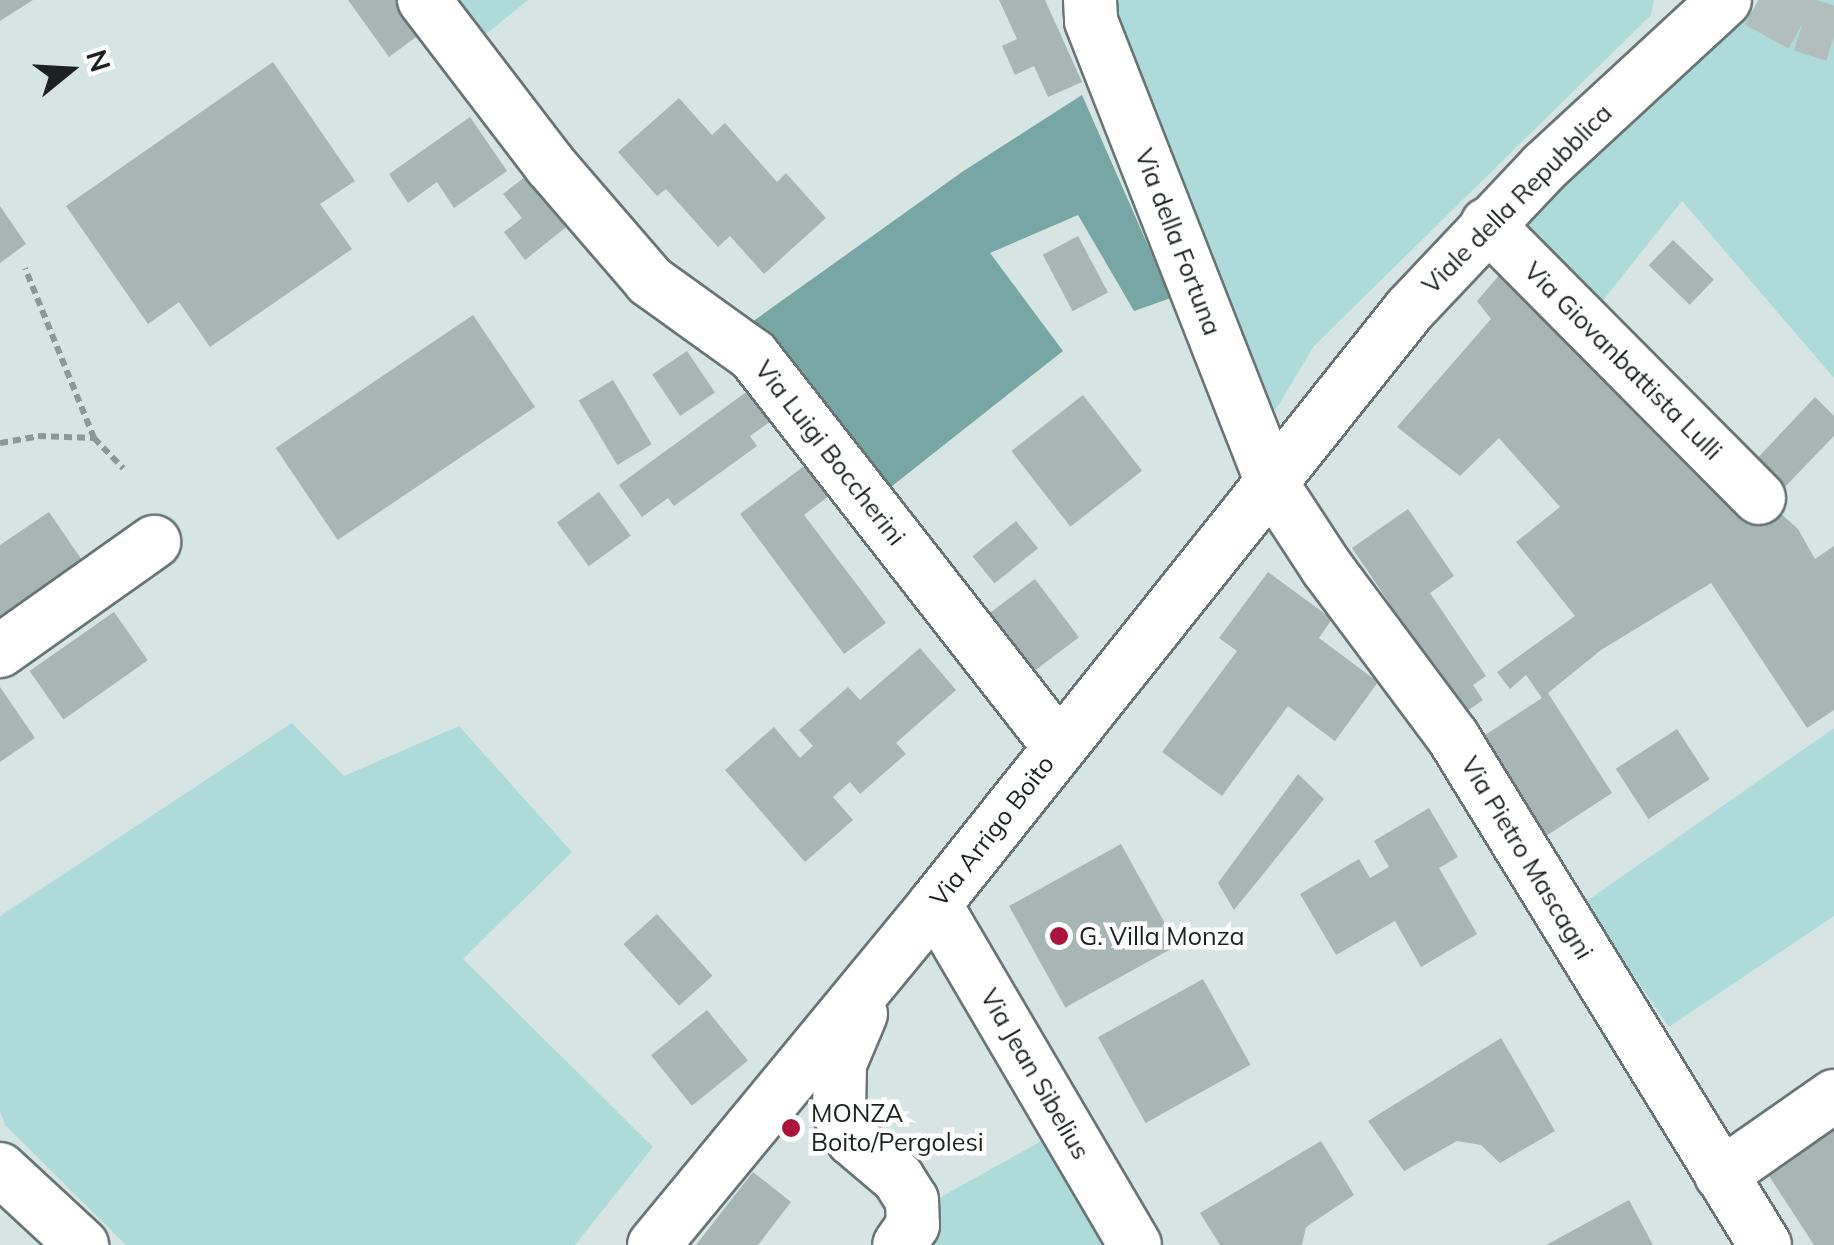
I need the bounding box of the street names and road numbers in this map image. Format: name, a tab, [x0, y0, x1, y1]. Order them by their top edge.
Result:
street label: Viale della Repubblica	[1416, 98, 1618, 300]
street label: Via della Fortuna	[1129, 144, 1227, 340]
street label: Via Giovanbattista Lulli	[1518, 256, 1728, 466]
street label: Via Luigi Boccherini	[749, 355, 911, 551]
street label: Via Arrigo Boito	[924, 750, 1060, 912]
street label: Via Pietro Mascagni	[1455, 751, 1599, 965]
street label: Via Jean Sibelius	[974, 983, 1096, 1165]

